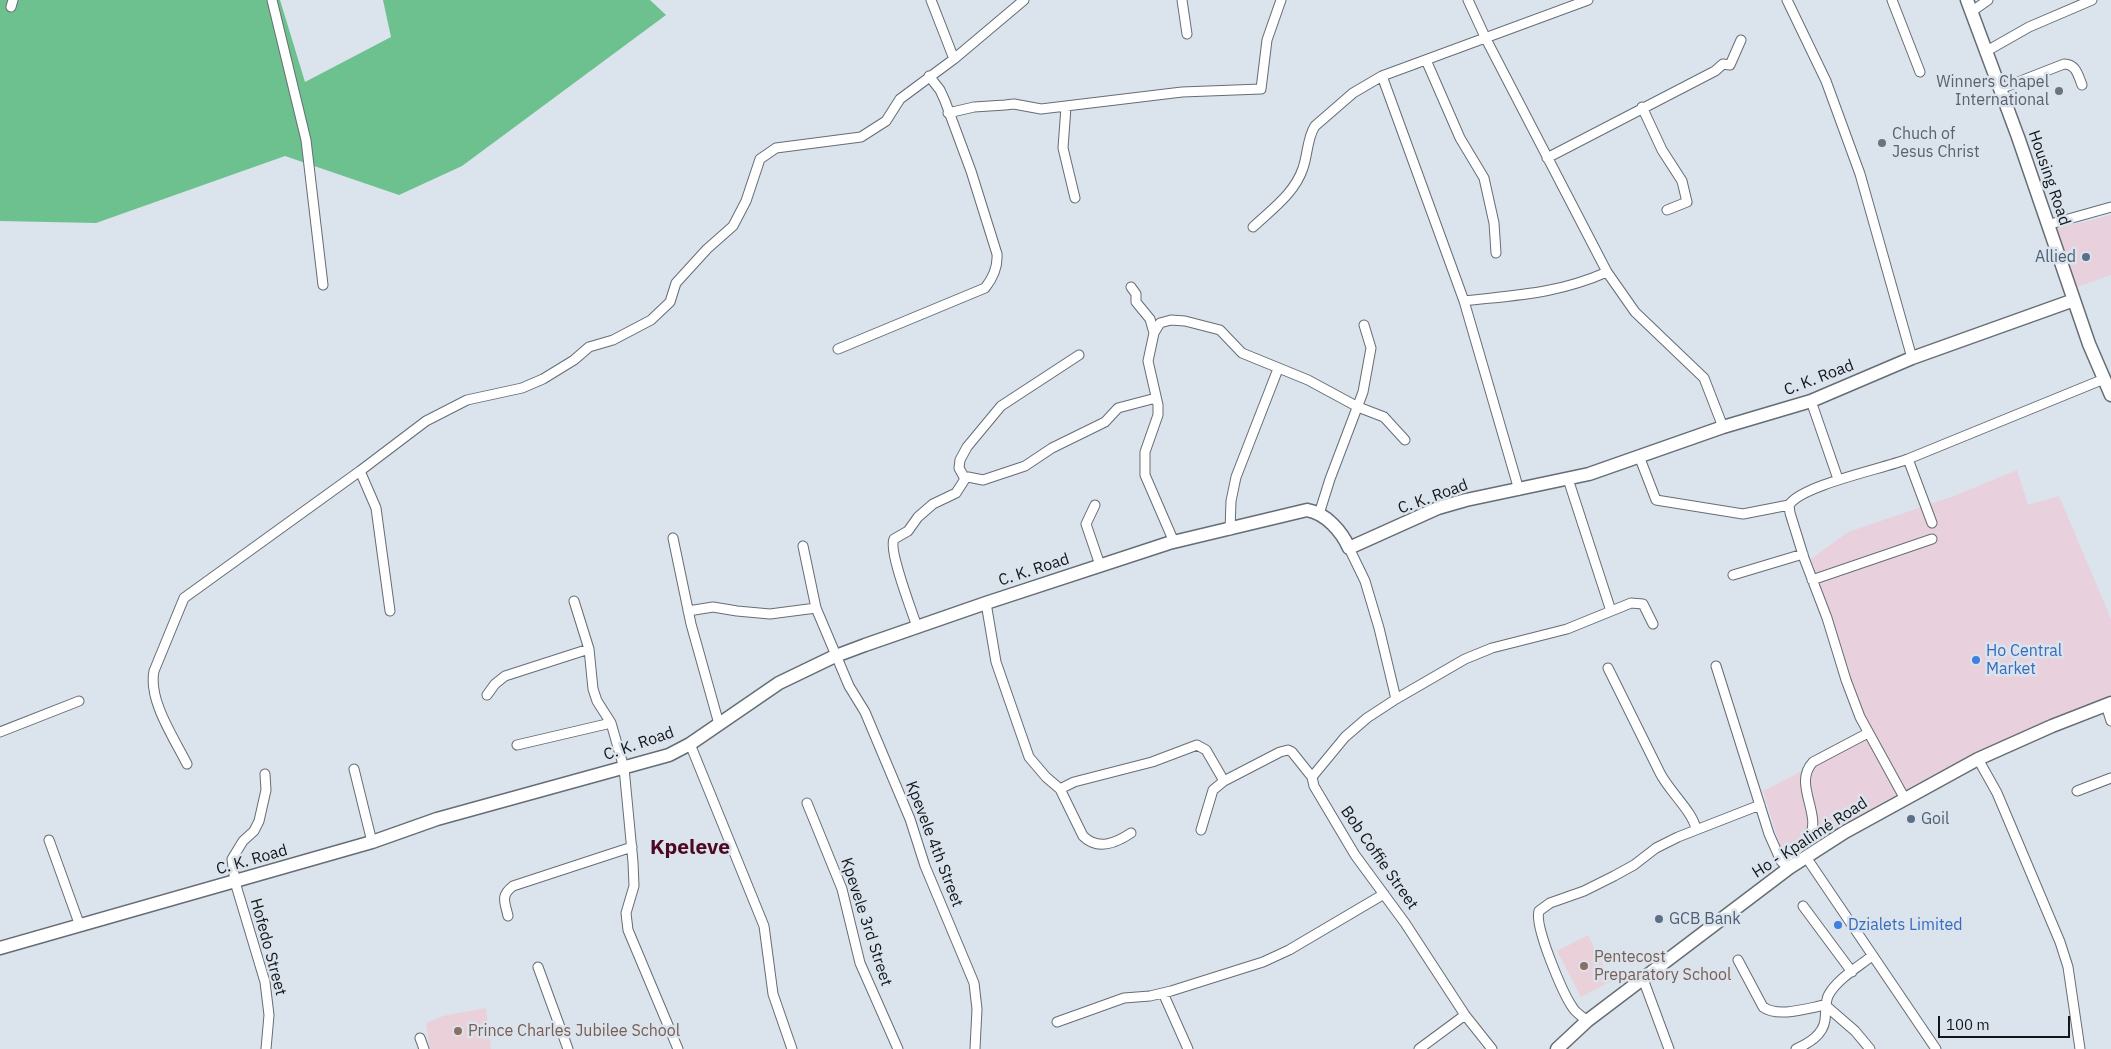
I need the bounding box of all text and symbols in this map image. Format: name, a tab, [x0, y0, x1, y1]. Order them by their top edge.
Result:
place label: Winners Chapel International	[1936, 72, 2049, 110]
marker: Winners Chapel International	[2053, 85, 2065, 97]
place label: Chuch of Jesus Christ	[1892, 124, 1980, 162]
street label: Housing Road	[2024, 128, 2074, 228]
marker: Chuch of Jesus Christ	[1876, 137, 1888, 149]
place label: Allied	[2035, 247, 2076, 267]
marker: Allied	[2080, 251, 2092, 263]
street label: C. K. Road	[1781, 356, 1857, 400]
street label: C. K. Road	[1395, 475, 1471, 519]
street label: C. K. Road	[996, 550, 1072, 590]
place label: Ho Central Market	[1986, 641, 2062, 679]
marker: Ho Central Market	[1970, 654, 1982, 666]
street label: C. K. Road	[601, 723, 677, 765]
street label: Kpevele 4th Street	[901, 778, 967, 910]
street label: Ho - Kpalimé Road	[1749, 794, 1871, 882]
street label: Bob Coffie Street	[1336, 803, 1422, 913]
place label: Goil	[1921, 809, 1949, 829]
marker: Goil	[1905, 813, 1917, 825]
district label: Kpeleve	[650, 835, 730, 861]
street label: C. K. Road	[214, 841, 290, 879]
street label: Kpevele 3rd Street	[836, 855, 896, 989]
street label: Hofedo Street	[246, 896, 290, 998]
place label: GCB Bank	[1669, 909, 1741, 929]
marker: GCB Bank	[1653, 913, 1665, 925]
place label: Dzialets Limited	[1848, 915, 1963, 935]
marker: Dzialets Limited	[1832, 919, 1844, 931]
place label: Pentecost Preparatory School	[1594, 947, 1731, 985]
marker: Pentecost Preparatory School	[1578, 960, 1590, 972]
scale bar	[1941, 1006, 2074, 1038]
text: 100 m	[1946, 1015, 1990, 1034]
place label: Prince Charles Jubilee School	[468, 1021, 680, 1041]
marker: Prince Charles Jubilee School	[452, 1025, 464, 1037]

